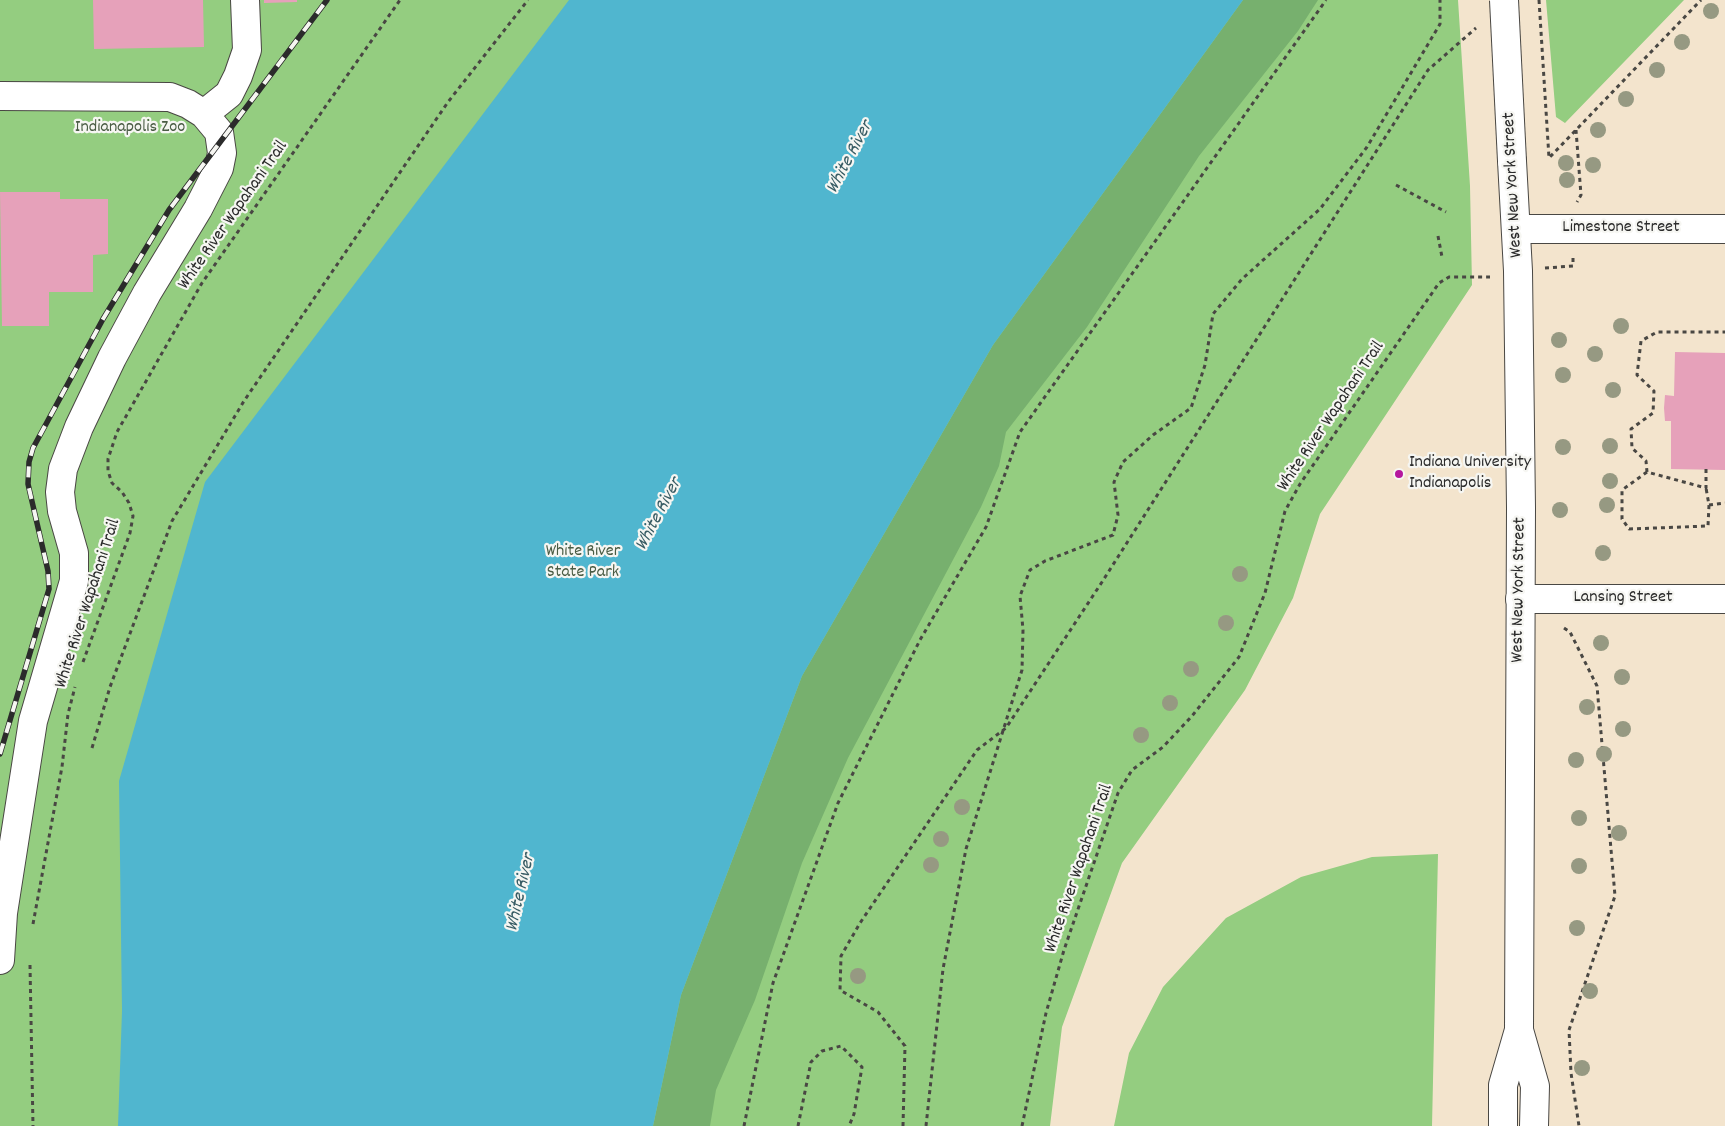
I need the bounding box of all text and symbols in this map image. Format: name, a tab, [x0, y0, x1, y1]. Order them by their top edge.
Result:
street label: West New York Street	[1499, 112, 1529, 258]
park label: Indianapolis Zoo	[75, 118, 185, 140]
water label: White River	[822, 118, 880, 198]
street label: White River Wapahani Trail	[174, 137, 294, 295]
street label: Limestone Street	[1562, 218, 1680, 240]
street label: White River Wapahani Trail	[1274, 338, 1390, 496]
place label: Indiana University Indianapolis	[1409, 453, 1531, 496]
marker: Indiana University Indianapolis	[1393, 468, 1405, 480]
water label: White River	[631, 475, 689, 555]
street label: White River Wapahani Trail	[51, 517, 127, 691]
street label: West New York Street	[1508, 517, 1532, 663]
park label: White River State Park	[546, 542, 620, 584]
street label: Lansing Street	[1573, 588, 1673, 610]
street label: White River Wapahani Trail	[1041, 782, 1119, 956]
water label: White River	[502, 852, 542, 934]

